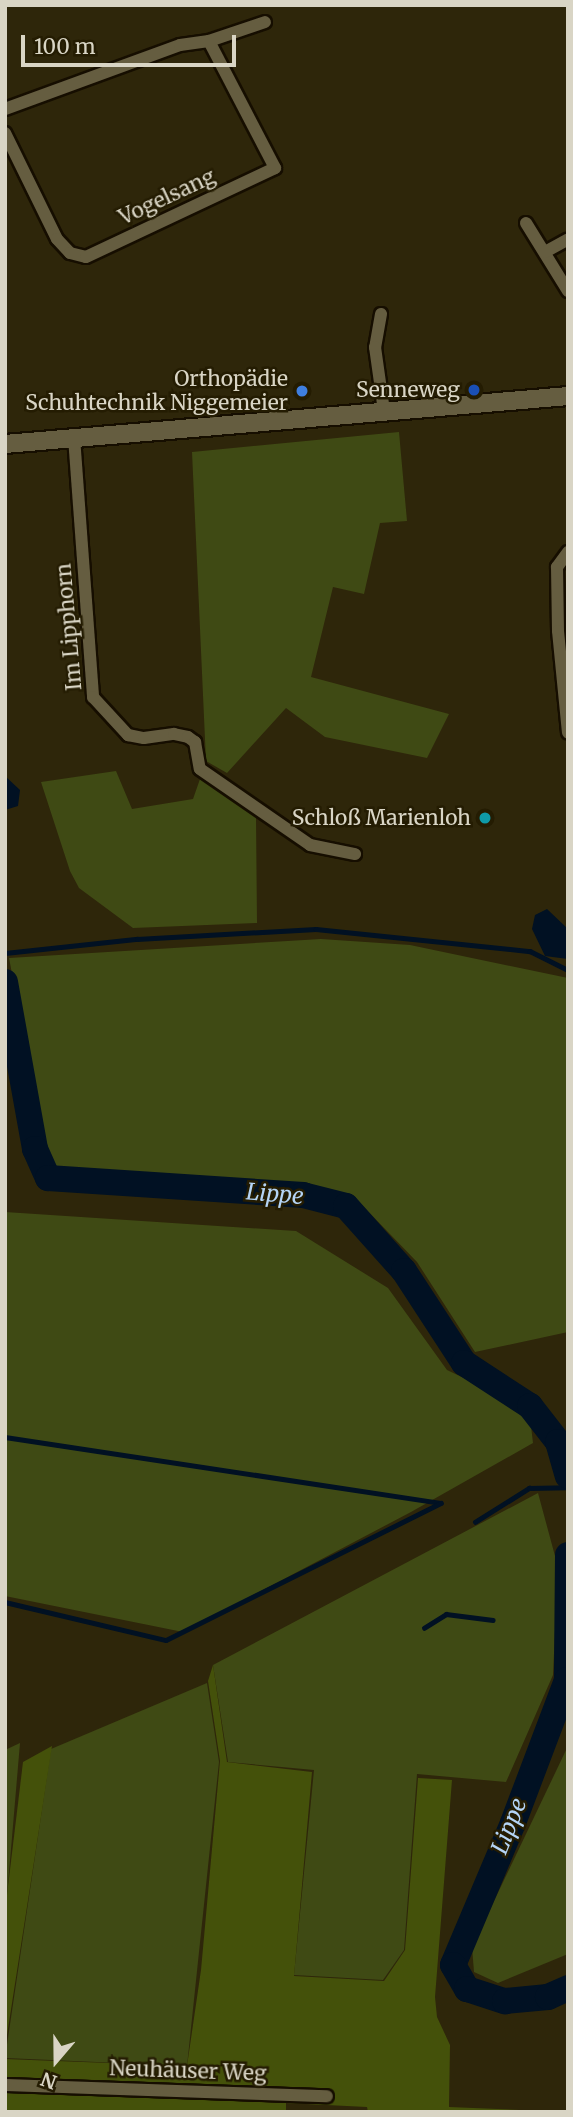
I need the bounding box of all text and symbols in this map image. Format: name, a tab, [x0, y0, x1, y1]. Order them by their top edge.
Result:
scale bar	[24, 21, 240, 65]
text: 100 m	[34, 33, 96, 60]
street label: Vogelsang	[115, 164, 219, 230]
place label: Orthopädie Schuhtechnik Niggemeier	[25, 366, 288, 416]
place label: Senneweg	[356, 377, 460, 403]
marker: Senneweg	[466, 382, 482, 398]
marker: Orthopädie Schuhtechnik Niggemeier	[294, 383, 310, 399]
street label: Im Lipphorn	[51, 562, 87, 692]
place label: Schloß Marienloh	[292, 805, 471, 831]
marker: Schloß Marienloh	[477, 810, 493, 826]
water label: Lippe	[245, 1178, 305, 1210]
water label: Lippe	[485, 1794, 533, 1858]
north arrow	[21, 2026, 91, 2096]
street label: Neuhäuser Weg	[109, 2056, 267, 2086]
text: N	[38, 2067, 60, 2095]

